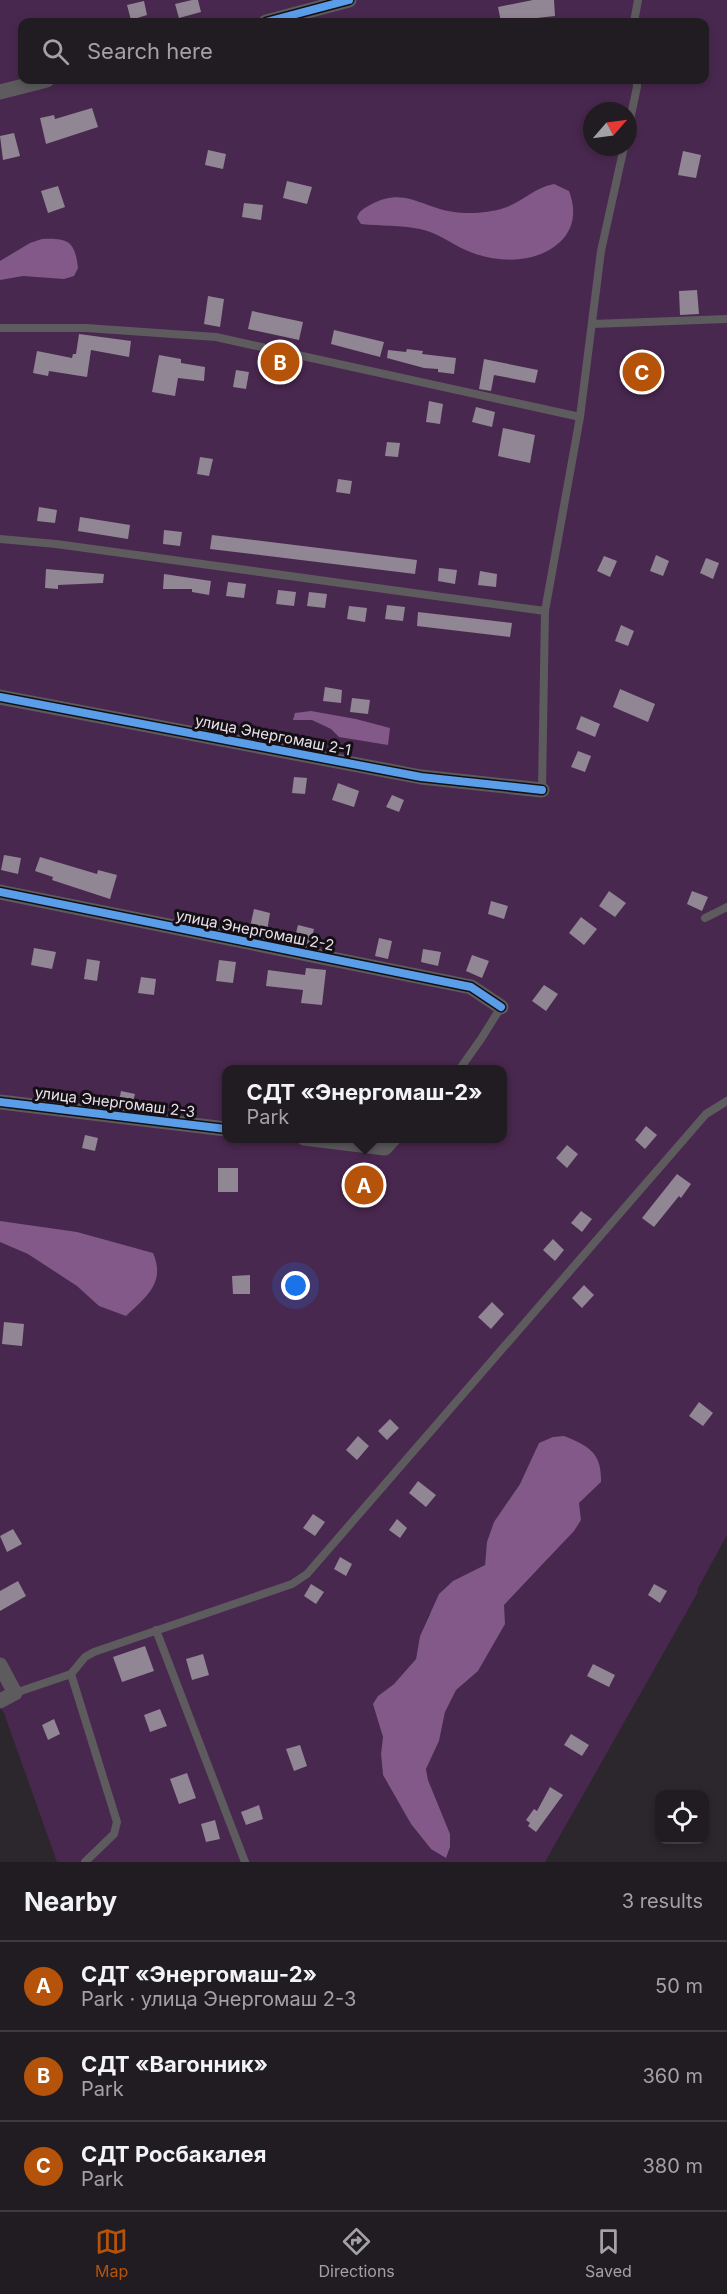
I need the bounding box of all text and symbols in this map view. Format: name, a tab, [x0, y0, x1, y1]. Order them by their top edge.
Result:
search box	[18, 18, 709, 84]
icon: search	[39, 35, 72, 68]
text: Search here	[87, 38, 213, 64]
north arrow	[583, 102, 637, 156]
pin: B	[260, 340, 300, 385]
pin: C	[622, 350, 662, 394]
street label: улица Энергомаш 2-1	[193, 711, 353, 759]
street label: улица Энергомаш 2-2	[174, 905, 336, 955]
popup	[222, 1065, 507, 1143]
text: СДТ «Энергомаш-2»	[246, 1079, 483, 1105]
street label: улица Энергомаш 2-3	[34, 1083, 196, 1121]
text: Park	[246, 1105, 289, 1129]
pin: A	[344, 1162, 384, 1208]
your location	[281, 1271, 310, 1300]
map controls	[655, 1790, 709, 1844]
button: locate	[655, 1790, 709, 1844]
text: Nearby	[24, 1886, 117, 1917]
text: 3 results	[622, 1889, 703, 1913]
text: СДТ «Энергомаш-2»	[81, 1961, 317, 1987]
text: A	[36, 1974, 51, 1998]
text: 50 m	[655, 1974, 703, 1998]
text: Park · улица Энергомаш 2-3	[81, 1987, 356, 2011]
text: СДТ «Вагонник»	[81, 2051, 268, 2077]
text: B	[37, 2064, 50, 2088]
text: 360 m	[642, 2064, 703, 2088]
text: Park	[81, 2077, 124, 2101]
text: СДТ Росбакалея	[81, 2141, 266, 2167]
text: C	[36, 2154, 51, 2178]
text: 380 m	[643, 2154, 703, 2178]
text: Park	[81, 2167, 124, 2191]
tab: Map	[95, 2225, 128, 2281]
tab: Directions	[319, 2225, 395, 2281]
tab: Saved	[585, 2225, 632, 2281]

